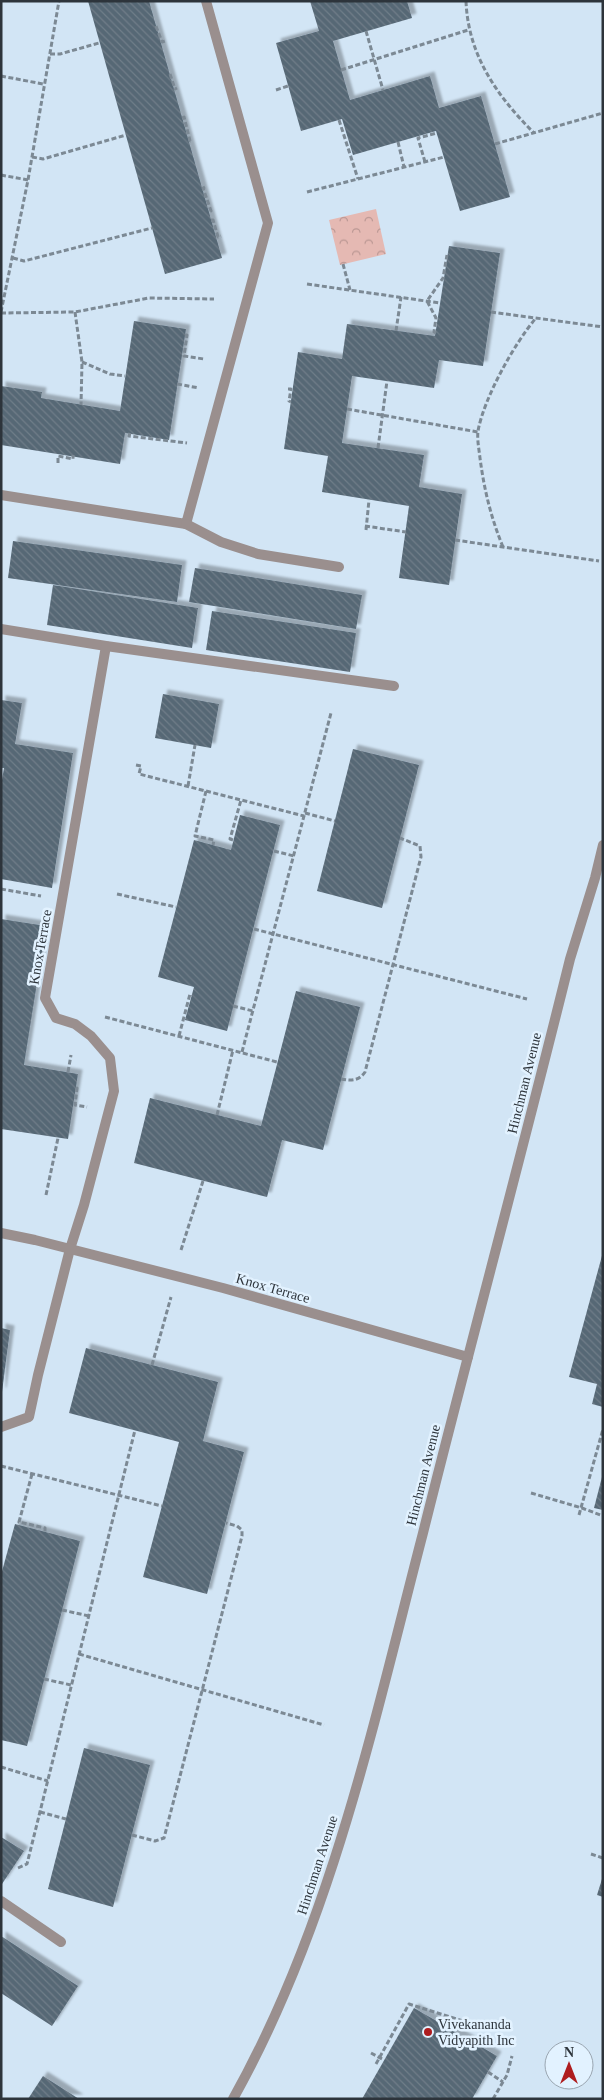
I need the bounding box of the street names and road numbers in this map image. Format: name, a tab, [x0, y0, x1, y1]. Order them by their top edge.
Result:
street label: Knox Terrace	[26, 908, 54, 986]
street label: Hinchman Avenue	[505, 1031, 544, 1135]
street label: Knox Terrace	[234, 1271, 312, 1306]
street label: Hinchman Avenue	[404, 1423, 443, 1527]
street label: Hinchman Avenue	[294, 1814, 341, 1917]

